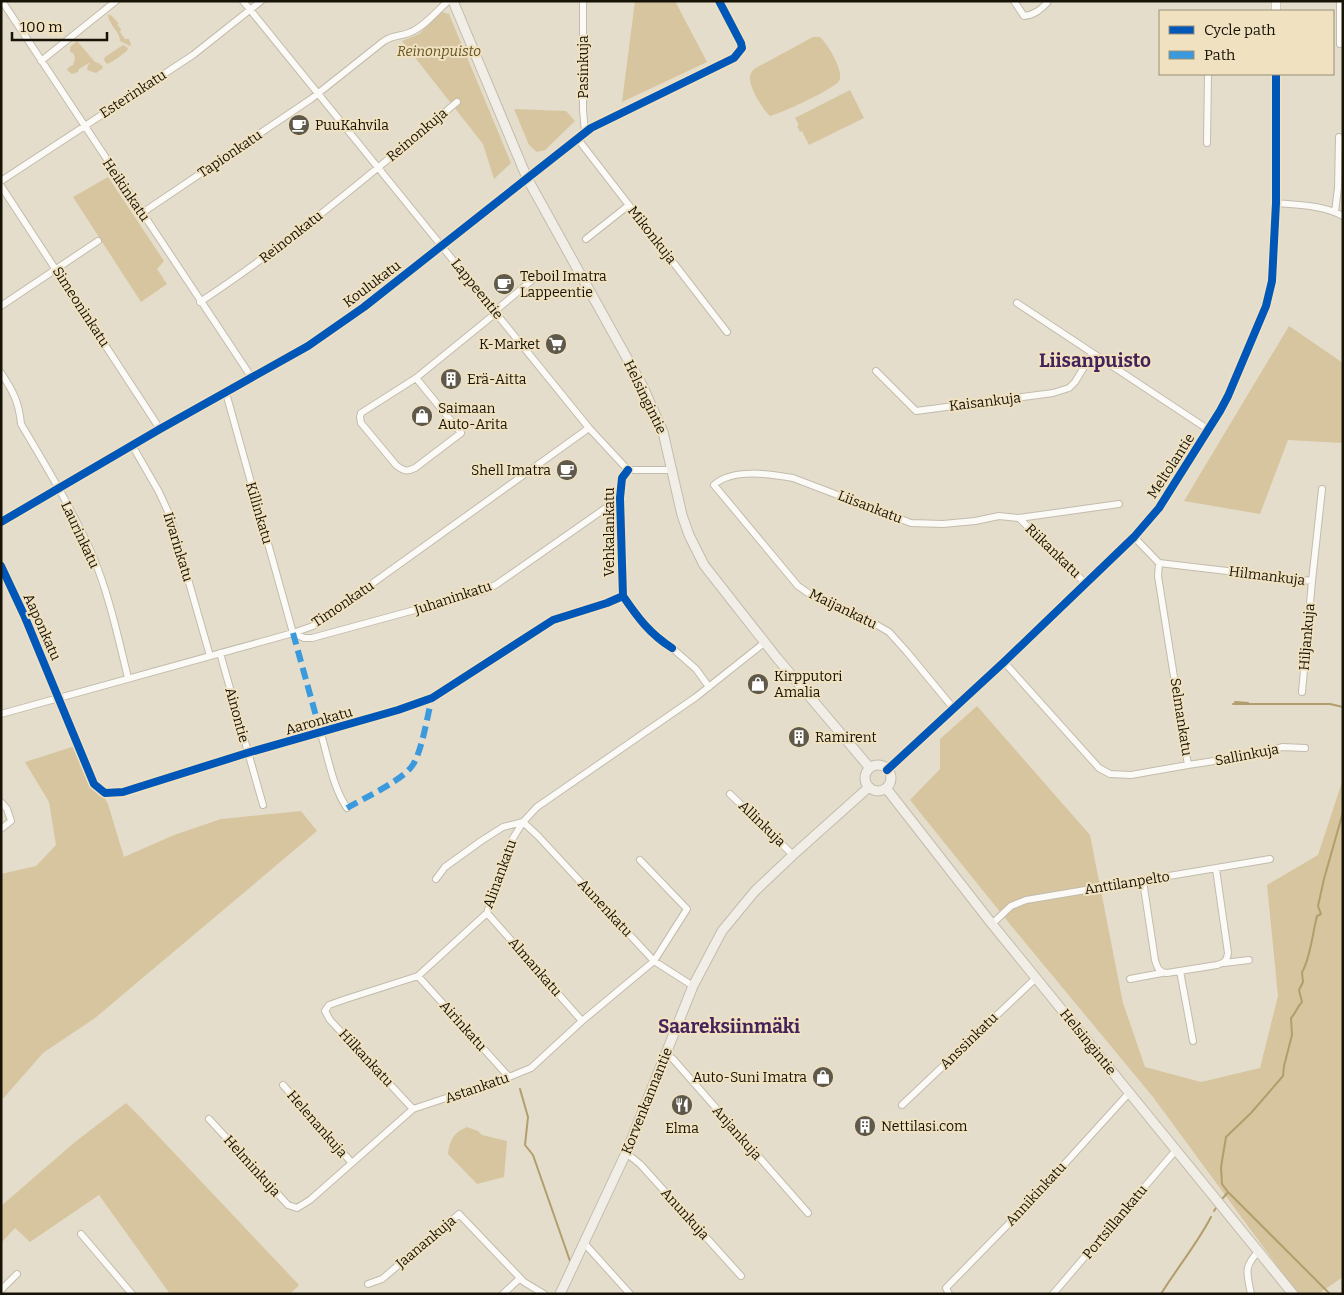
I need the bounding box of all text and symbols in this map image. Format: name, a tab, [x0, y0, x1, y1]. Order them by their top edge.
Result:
scale bar	[12, 10, 108, 42]
legend	[1159, 10, 1334, 75]
text: 100 m	[20, 18, 63, 36]
text: Cycle path	[1204, 21, 1276, 39]
street label: Pasinkuja	[575, 35, 592, 99]
park label: Reinonpuisto	[397, 43, 481, 60]
text: Path	[1204, 46, 1236, 64]
street label: Esterinkatu	[97, 66, 170, 122]
street label: Reinonkuja	[383, 104, 451, 165]
cafe icon: PuuKahvila	[287, 113, 311, 137]
place label: PuuKahvila	[315, 117, 389, 134]
street label: Tapionkatu	[195, 126, 265, 182]
street label: Heikinkatu	[99, 155, 153, 225]
street label: Mikonkuja	[624, 203, 680, 268]
street label: Reinonkatu	[256, 207, 326, 267]
street label: Lappeentie	[447, 255, 507, 323]
street label: Koulukatu	[340, 257, 404, 311]
street label: Simeoninkatu	[49, 264, 113, 350]
place label: Teboil Imatra Lappeentie	[520, 268, 607, 301]
cafe icon: Teboil Imatra Lappeentie	[492, 272, 516, 296]
supermarket icon: K-Market	[544, 332, 568, 356]
place label: K-Market	[479, 336, 540, 353]
district label: Liisanpuisto	[1039, 349, 1151, 372]
street label: Helsingintie	[620, 357, 670, 437]
building icon: Erä-Aitta	[439, 367, 463, 391]
place label: Erä-Aitta	[467, 371, 527, 388]
street label: Kaisankuja	[948, 389, 1022, 415]
place label: Saimaan Auto-Arita	[438, 400, 508, 433]
shop icon: Saimaan Auto-Arita	[410, 404, 434, 428]
street label: Meltolantie	[1144, 430, 1198, 502]
cafe icon: Shell Imatra	[555, 458, 579, 482]
place label: Shell Imatra	[471, 462, 551, 479]
street label: Killinkatu	[242, 480, 276, 546]
street label: Vehkalankatu	[601, 487, 618, 577]
street label: Liisankatu	[835, 487, 905, 527]
street label: Laurinkatu	[57, 499, 103, 571]
street label: Iivarinkatu	[159, 510, 197, 584]
street label: Riikankatu	[1022, 520, 1084, 582]
street label: Hilmankuja	[1228, 563, 1307, 589]
street label: Timonkatu	[309, 577, 378, 631]
street label: Juhaninkatu	[411, 577, 494, 619]
street label: Maijankatu	[806, 585, 880, 633]
street label: Aaponkatu	[20, 591, 64, 663]
street label: Hiljankuja	[1296, 602, 1318, 671]
place label: Kirpputori Amalia	[774, 668, 842, 701]
shop icon: Kirpputori Amalia	[746, 672, 770, 696]
street label: Selmankatu	[1166, 677, 1196, 758]
street label: Ainontie	[221, 686, 253, 744]
street label: Aaronkatu	[284, 703, 355, 739]
building icon: Ramirent	[787, 725, 811, 749]
place label: Ramirent	[815, 729, 877, 746]
street label: Sallinkuja	[1214, 740, 1281, 770]
street label: Allinkuja	[735, 797, 789, 851]
street label: Alinankatu	[480, 837, 520, 911]
street label: Anttilanpelto	[1083, 868, 1171, 898]
street label: Aunenkatu	[574, 876, 636, 941]
street label: Almankatu	[505, 934, 565, 1000]
street label: Airinkatu	[436, 997, 490, 1055]
street label: Helsingintie	[1056, 1006, 1120, 1078]
street label: Anssinkatu	[937, 1009, 1002, 1073]
district label: Saareksiinmäki	[658, 1015, 800, 1038]
street label: Hilkankatu	[335, 1026, 397, 1090]
street label: Korvenkannantie	[618, 1045, 676, 1157]
shop icon: Auto-Suni Imatra	[811, 1065, 835, 1089]
street label: Astankatu	[443, 1069, 512, 1107]
place label: Auto-Suni Imatra	[692, 1069, 807, 1086]
street label: Helenankuja	[283, 1087, 351, 1161]
restaurant icon: Elma	[670, 1093, 694, 1117]
street label: Anjankuja	[709, 1102, 766, 1164]
building icon: Nettilasi.com	[853, 1114, 877, 1138]
place label: Nettilasi.com	[881, 1118, 968, 1135]
place label: Elma	[665, 1120, 699, 1137]
street label: Helminkuja	[220, 1132, 284, 1201]
street label: Annikinkatu	[1002, 1158, 1070, 1230]
street label: Portsillankatu	[1079, 1181, 1151, 1263]
street label: Anunkuja	[657, 1185, 713, 1244]
street label: Jaanankuja	[392, 1212, 460, 1273]

